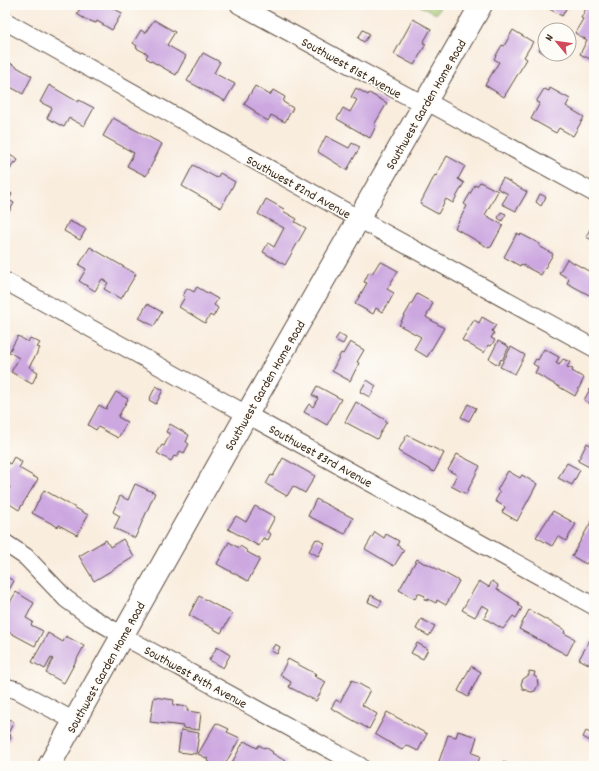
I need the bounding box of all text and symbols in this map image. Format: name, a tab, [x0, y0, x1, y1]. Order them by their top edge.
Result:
north arrow	[537, 22, 577, 62]
text: N	[542, 31, 559, 44]
street label: Southwest 81st Avenue	[297, 34, 405, 105]
street label: Southwest Garden Home Road	[382, 36, 472, 174]
street label: Southwest 82nd Avenue	[242, 152, 354, 225]
street label: Southwest Garden Home Road	[221, 317, 311, 455]
street label: Southwest 83rd Avenue	[265, 421, 375, 494]
street label: Southwest Garden Home Road	[63, 599, 151, 737]
street label: Southwest 84th Avenue	[140, 642, 250, 715]

